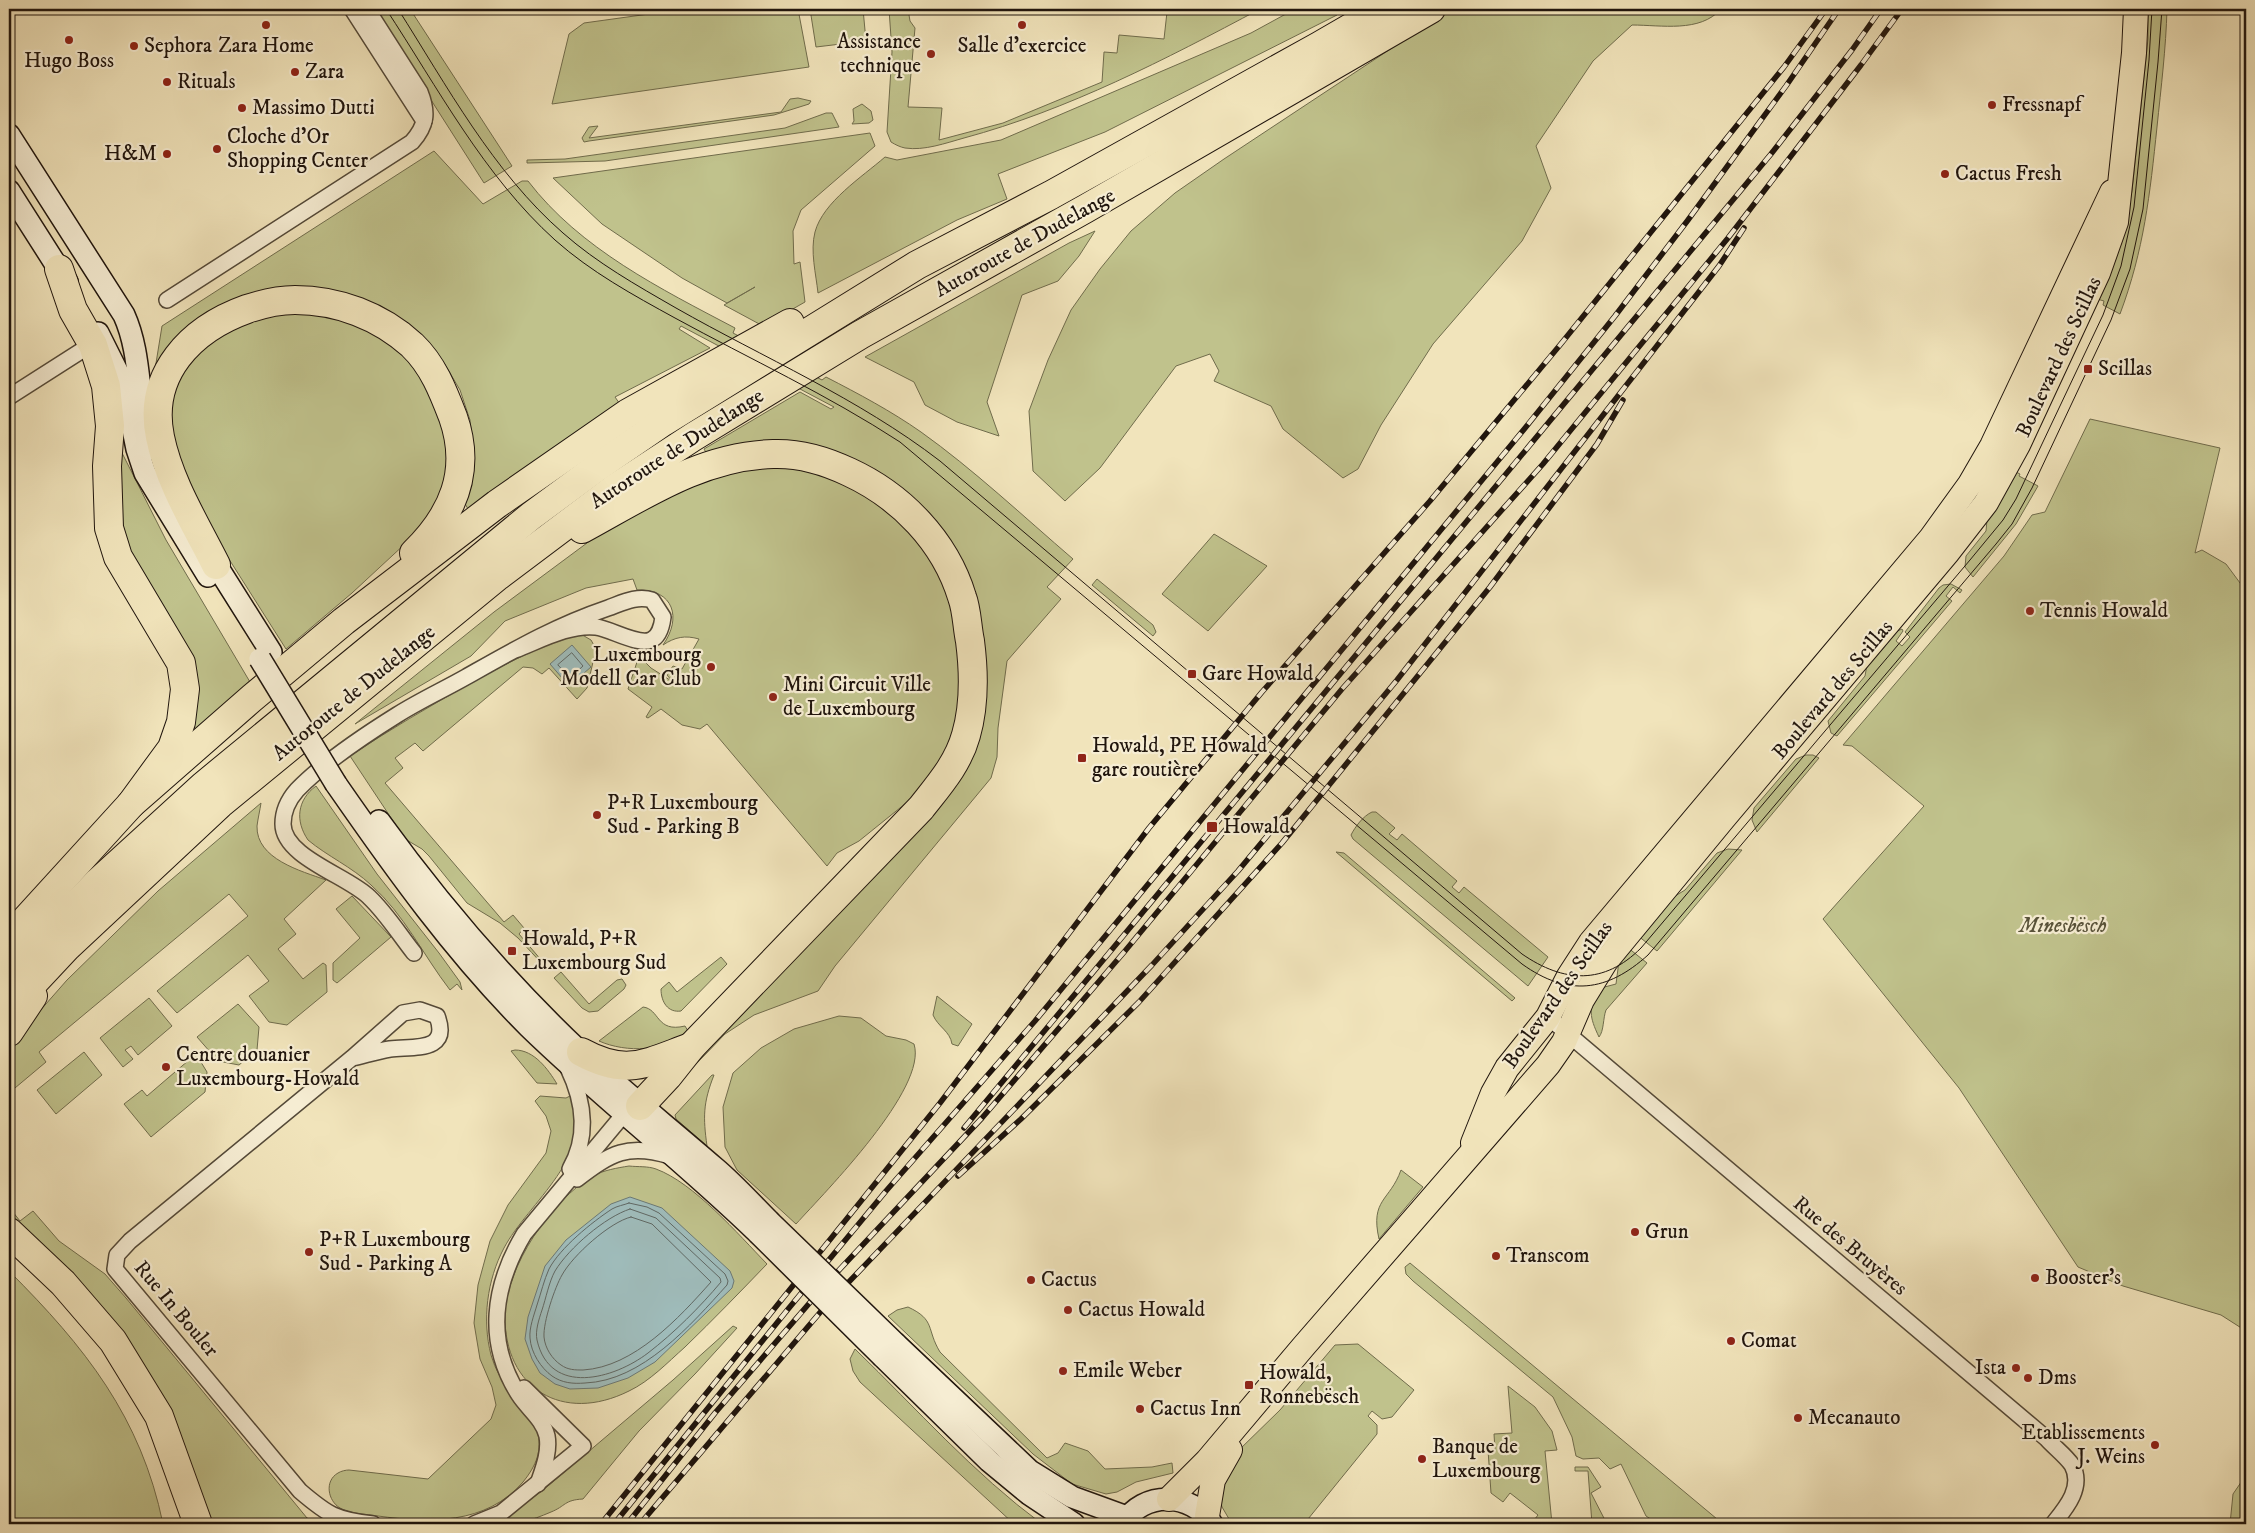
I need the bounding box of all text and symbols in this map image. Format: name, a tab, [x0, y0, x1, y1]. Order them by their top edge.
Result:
marker: Zara Home	[260, 19, 272, 31]
marker: Salle d'exercice	[1016, 19, 1028, 31]
place label: Assistance technique	[837, 29, 921, 79]
place label: Sephora	[144, 33, 212, 59]
place label: Zara Home	[218, 33, 314, 59]
place label: Salle d'exercice	[958, 33, 1087, 59]
marker: Hugo Boss	[63, 34, 75, 46]
marker: Sephora	[128, 40, 140, 52]
place label: Hugo Boss	[24, 48, 114, 74]
marker: Assistance technique	[925, 48, 937, 60]
place label: Zara	[305, 59, 344, 85]
marker: Zara	[289, 66, 301, 78]
place label: Rituals	[177, 69, 235, 95]
marker: Rituals	[161, 76, 173, 88]
place label: Fressnapf	[2002, 92, 2085, 118]
place label: Massimo Dutti	[252, 95, 375, 121]
marker: Fressnapf	[1986, 99, 1998, 111]
marker: Massimo Dutti	[236, 102, 248, 114]
place label: Cloche d’Or Shopping Center	[227, 124, 368, 174]
place label: H&M	[104, 141, 157, 167]
marker: Cloche d’Or Shopping Center	[211, 143, 223, 155]
marker: H&M	[161, 148, 173, 160]
place label: Cactus Fresh	[1955, 161, 2062, 187]
marker: Cactus Fresh	[1939, 168, 1951, 180]
street label: Autoroute de Dudelange	[930, 182, 1120, 303]
street label: Boulevard des Scillas	[2010, 273, 2108, 441]
place label: Scillas	[2098, 356, 2152, 382]
marker: Scillas	[2082, 363, 2094, 375]
street label: Autoroute de Dudelange	[585, 383, 769, 515]
place label: Tennis Howald	[2040, 598, 2168, 624]
marker: Tennis Howald	[2024, 605, 2036, 617]
street label: Boulevard des Scillas	[1767, 615, 1899, 765]
street label: Autoroute de Dudelange	[267, 619, 441, 767]
place label: Luxembourg Modell Car Club	[560, 642, 702, 692]
marker: Luxembourg Modell Car Club	[705, 661, 717, 673]
place label: Gare Howald	[1202, 661, 1314, 687]
marker: Gare Howald	[1186, 668, 1198, 680]
place label: Mini Circuit Ville de Luxembourg	[783, 672, 931, 722]
marker: Mini Circuit Ville de Luxembourg	[767, 691, 779, 703]
place label: Howald, PE Howald gare routière	[1092, 733, 1268, 783]
marker: Howald, PE Howald gare routière	[1076, 752, 1088, 764]
place label: P+R Luxembourg Sud - Parking B	[607, 790, 758, 840]
marker: P+R Luxembourg Sud - Parking B	[591, 809, 603, 821]
place label: Howald	[1223, 814, 1290, 840]
marker: Howald	[1205, 820, 1219, 834]
park label: Minesbësch	[2017, 913, 2107, 939]
street label: Boulevard des Scillas	[1497, 916, 1619, 1074]
place label: Howald, P+R Luxembourg Sud	[522, 926, 667, 976]
marker: Howald, P+R Luxembourg Sud	[506, 945, 518, 957]
place label: Centre douanier Luxembourg-Howald	[176, 1042, 360, 1092]
marker: Centre douanier Luxembourg-Howald	[160, 1061, 172, 1073]
street label: Rue des Bruyères	[1788, 1191, 1912, 1301]
place label: Grun	[1645, 1219, 1689, 1245]
marker: Grun	[1629, 1226, 1641, 1238]
place label: P+R Luxembourg Sud - Parking A	[319, 1227, 470, 1277]
place label: Transcom	[1506, 1243, 1590, 1269]
marker: P+R Luxembourg Sud - Parking A	[303, 1246, 315, 1258]
marker: Transcom	[1490, 1250, 1502, 1262]
street label: Rue In Bouler	[128, 1256, 224, 1363]
place label: Booster's	[2045, 1265, 2121, 1291]
place label: Cactus	[1041, 1267, 1097, 1293]
marker: Booster's	[2029, 1272, 2041, 1284]
marker: Cactus	[1025, 1274, 1037, 1286]
place label: Cactus Howald	[1078, 1297, 1205, 1323]
marker: Cactus Howald	[1062, 1304, 1074, 1316]
place label: Comat	[1741, 1328, 1797, 1354]
marker: Comat	[1725, 1335, 1737, 1347]
place label: Ista	[1975, 1355, 2006, 1381]
place label: Emile Weber	[1073, 1358, 1182, 1384]
place label: Howald, Ronnebësch	[1259, 1360, 1359, 1410]
marker: Ista	[2010, 1362, 2022, 1374]
marker: Emile Weber	[1057, 1365, 1069, 1377]
place label: Dms	[2038, 1365, 2076, 1391]
marker: Dms	[2022, 1372, 2034, 1384]
marker: Howald, Ronnebësch	[1243, 1379, 1255, 1391]
place label: Cactus Inn	[1150, 1396, 1241, 1422]
marker: Cactus Inn	[1134, 1403, 1146, 1415]
place label: Mecanauto	[1808, 1405, 1901, 1431]
marker: Mecanauto	[1792, 1412, 1804, 1424]
place label: Etablissements J. Weins	[2021, 1420, 2145, 1470]
place label: Banque de Luxembourg	[1432, 1434, 1541, 1484]
marker: Etablissements J. Weins	[2149, 1439, 2161, 1451]
marker: Banque de Luxembourg	[1416, 1453, 1428, 1465]

